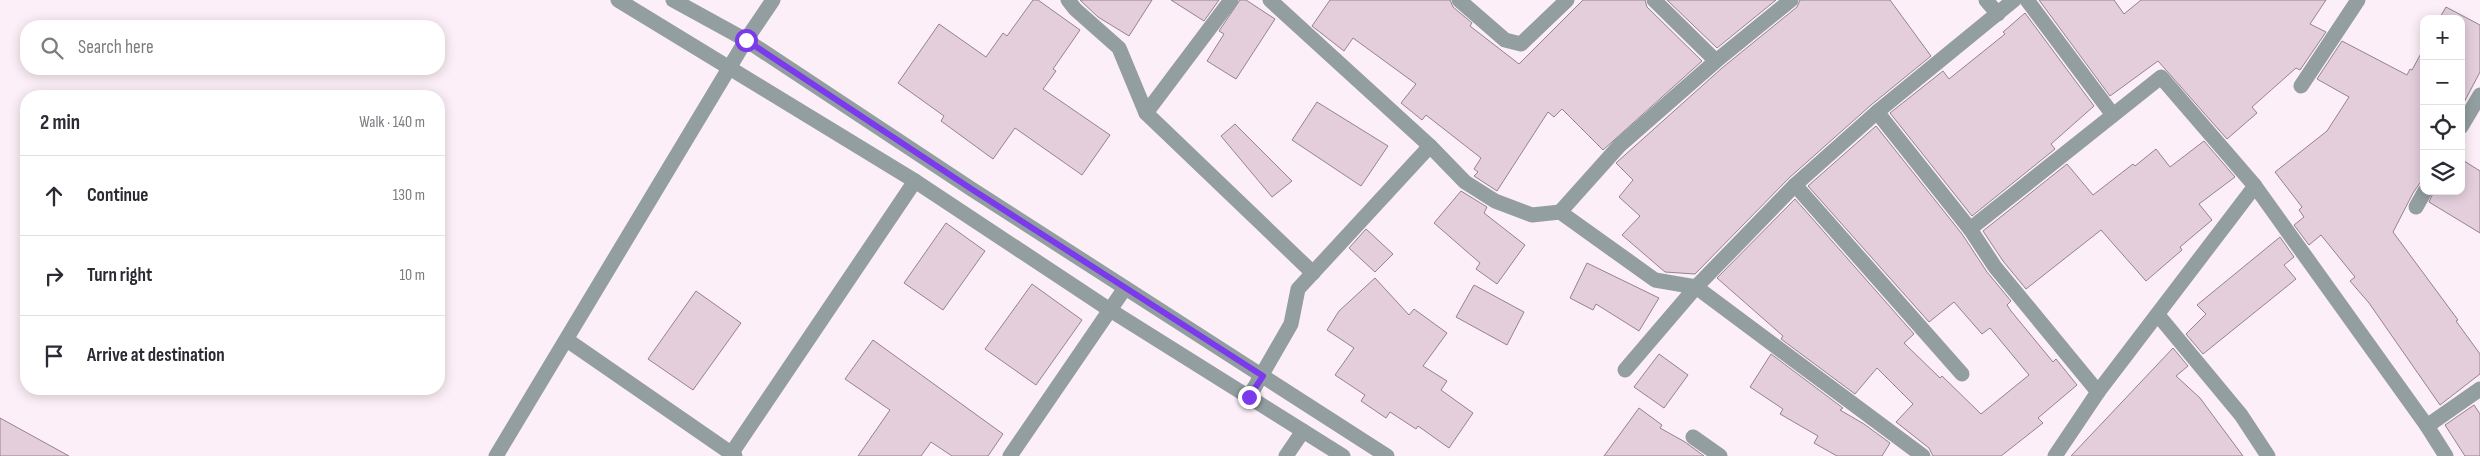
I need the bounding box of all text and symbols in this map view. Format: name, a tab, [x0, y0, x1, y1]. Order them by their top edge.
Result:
map controls	[2420, 15, 2465, 195]
button: +	[2420, 15, 2465, 60]
search box	[20, 20, 445, 75]
route start	[735, 29, 758, 52]
icon: search	[38, 34, 66, 62]
text: Search here	[78, 36, 154, 59]
button: −	[2420, 60, 2465, 105]
button: locate	[2420, 105, 2465, 150]
text: 2 min	[40, 110, 80, 135]
text: Walk · 140 m	[359, 113, 425, 132]
button: layers	[2420, 150, 2465, 195]
icon: ahead	[40, 182, 68, 210]
text: Continue	[87, 184, 148, 207]
text: 130 m	[393, 186, 425, 205]
icon: right	[40, 262, 68, 290]
text: Turn right	[87, 264, 152, 287]
text: 10 m	[399, 266, 425, 285]
icon: arrive	[40, 342, 68, 370]
text: Arrive at destination	[87, 344, 225, 367]
route end	[1238, 386, 1261, 409]

